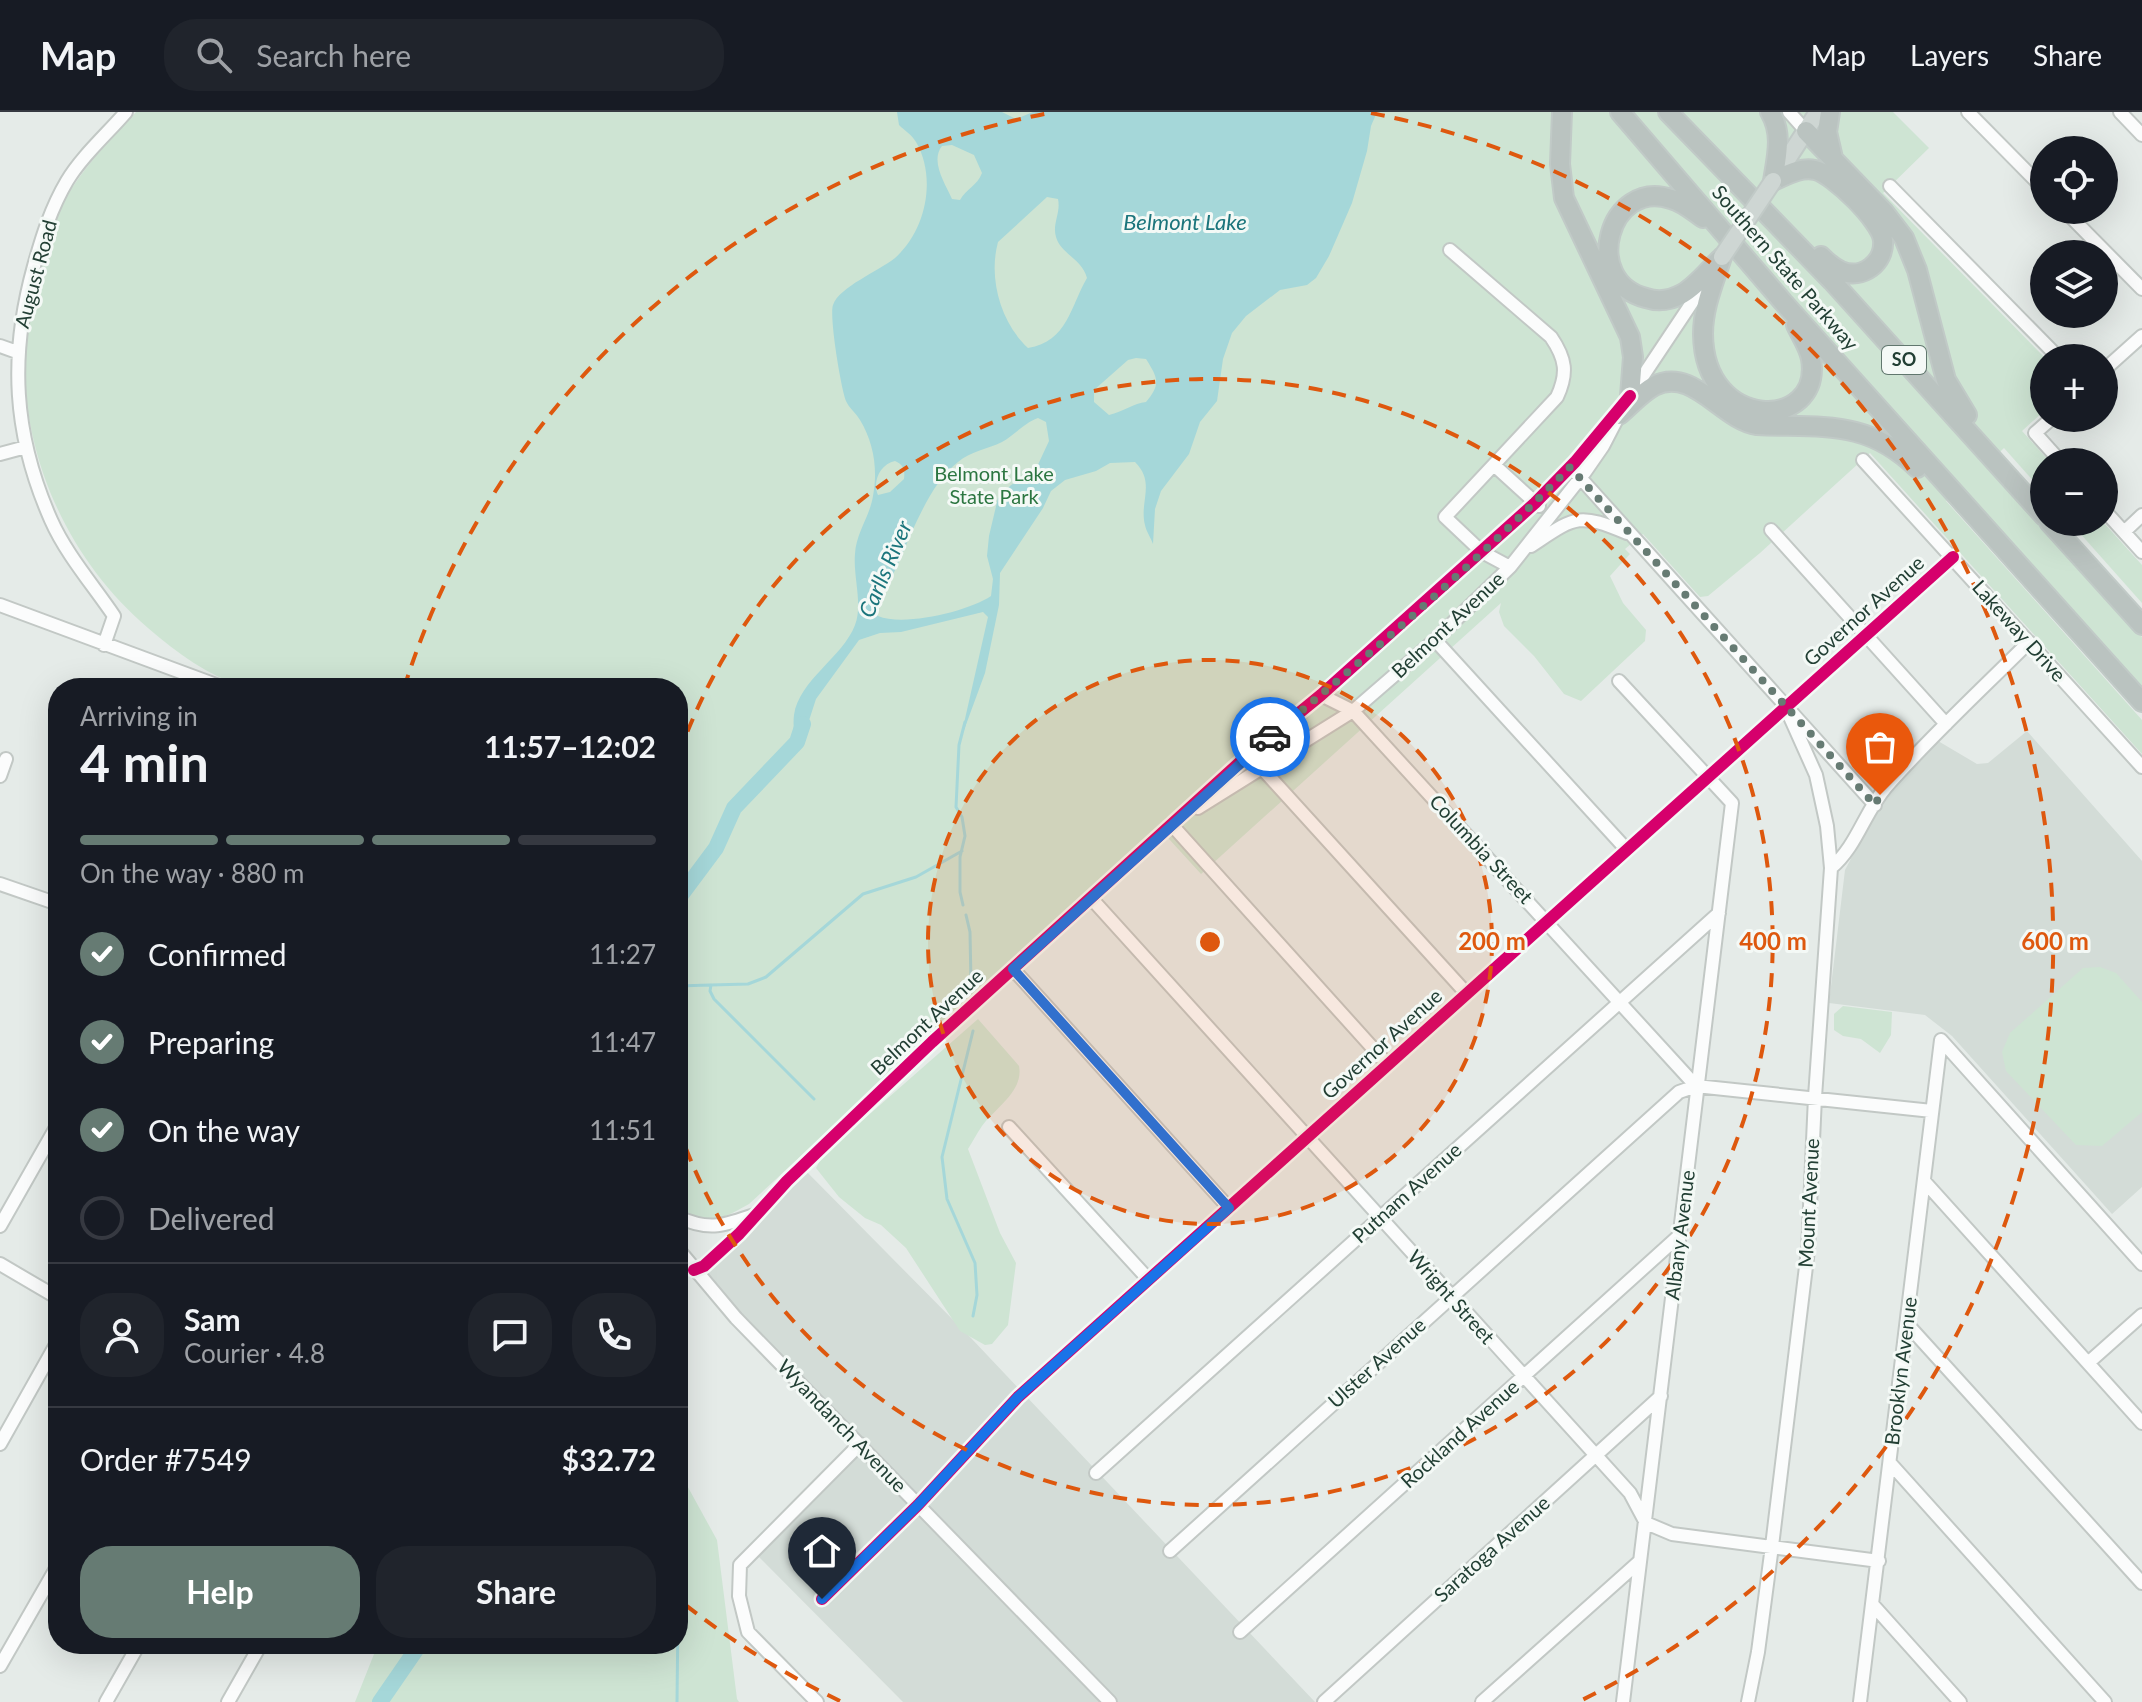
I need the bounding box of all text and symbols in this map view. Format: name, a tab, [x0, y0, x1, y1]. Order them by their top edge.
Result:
search box	[164, 19, 724, 91]
text: Map	[40, 32, 116, 78]
icon: search	[192, 33, 236, 77]
text: Search here	[256, 37, 411, 73]
text: Map	[1811, 38, 1866, 72]
text: Layers	[1910, 38, 1989, 72]
text: Share	[2033, 38, 2102, 72]
map controls	[2030, 136, 2118, 536]
button: locate	[2030, 136, 2118, 224]
street label: Southern State Parkway	[1708, 180, 1864, 355]
water label: Belmont Lake	[1123, 208, 1247, 235]
street label: August Road	[9, 217, 61, 331]
button: layers	[2030, 240, 2118, 328]
button: +	[2030, 344, 2118, 432]
road number: SO	[1882, 346, 1926, 374]
button: −	[2030, 448, 2118, 536]
park label: Belmont Lake State Park	[934, 461, 1054, 508]
water label: Carlls River	[852, 516, 917, 621]
street label: Governor Avenue	[1798, 550, 1928, 671]
street label: Belmont Avenue	[1386, 566, 1508, 682]
street label: Lakeway Drive	[1968, 575, 2072, 686]
courier	[1230, 697, 1310, 777]
text: Arriving in	[80, 700, 198, 732]
pin	[1846, 713, 1914, 795]
icon: car	[1248, 715, 1292, 759]
icon: bag	[1858, 725, 1902, 769]
text: 11:57–12:02	[484, 728, 656, 764]
text: 4 min	[80, 731, 209, 793]
street label: Columbia Street	[1425, 789, 1538, 908]
text: On the way · 880 m	[80, 857, 304, 889]
text: 200 m	[1458, 926, 1526, 955]
text: 400 m	[1739, 926, 1807, 955]
text: 600 m	[2021, 926, 2089, 955]
centre of rings	[1196, 928, 1224, 956]
icon: check	[80, 932, 124, 976]
text: Confirmed	[148, 936, 287, 972]
text: 11:27	[589, 938, 656, 970]
street label: Belmont Avenue	[865, 963, 987, 1079]
street label: Governor Avenue	[1316, 983, 1446, 1104]
icon: check	[80, 1020, 124, 1064]
text: Preparing	[148, 1024, 274, 1060]
text: 11:47	[589, 1026, 656, 1058]
icon: check	[80, 1108, 124, 1152]
text: On the way	[148, 1112, 300, 1148]
text: 11:51	[589, 1114, 656, 1146]
street label: Putnam Avenue	[1347, 1137, 1466, 1247]
street label: Mount Avenue	[1793, 1138, 1823, 1268]
street label: Albany Avenue	[1659, 1169, 1699, 1301]
text: Delivered	[148, 1200, 275, 1236]
street label: Wright Street	[1403, 1244, 1500, 1348]
button: person	[80, 1293, 164, 1377]
button: chat	[468, 1293, 552, 1377]
button: phone	[572, 1293, 656, 1377]
street label: Brooklyn Avenue	[1879, 1295, 1921, 1446]
text: Sam	[184, 1301, 241, 1337]
street label: Ulster Avenue	[1323, 1312, 1430, 1412]
text: Courier · 4.8	[184, 1337, 325, 1369]
street label: Wyandanch Avenue	[773, 1354, 912, 1497]
street label: Rockland Avenue	[1395, 1374, 1523, 1493]
text: Order #7549	[80, 1441, 252, 1477]
text: $32.72	[562, 1441, 656, 1477]
street label: Saratoga Avenue	[1429, 1490, 1554, 1606]
pin	[788, 1517, 856, 1599]
icon: home	[800, 1529, 844, 1573]
button: Help	[80, 1546, 360, 1638]
button: Share	[376, 1546, 656, 1638]

